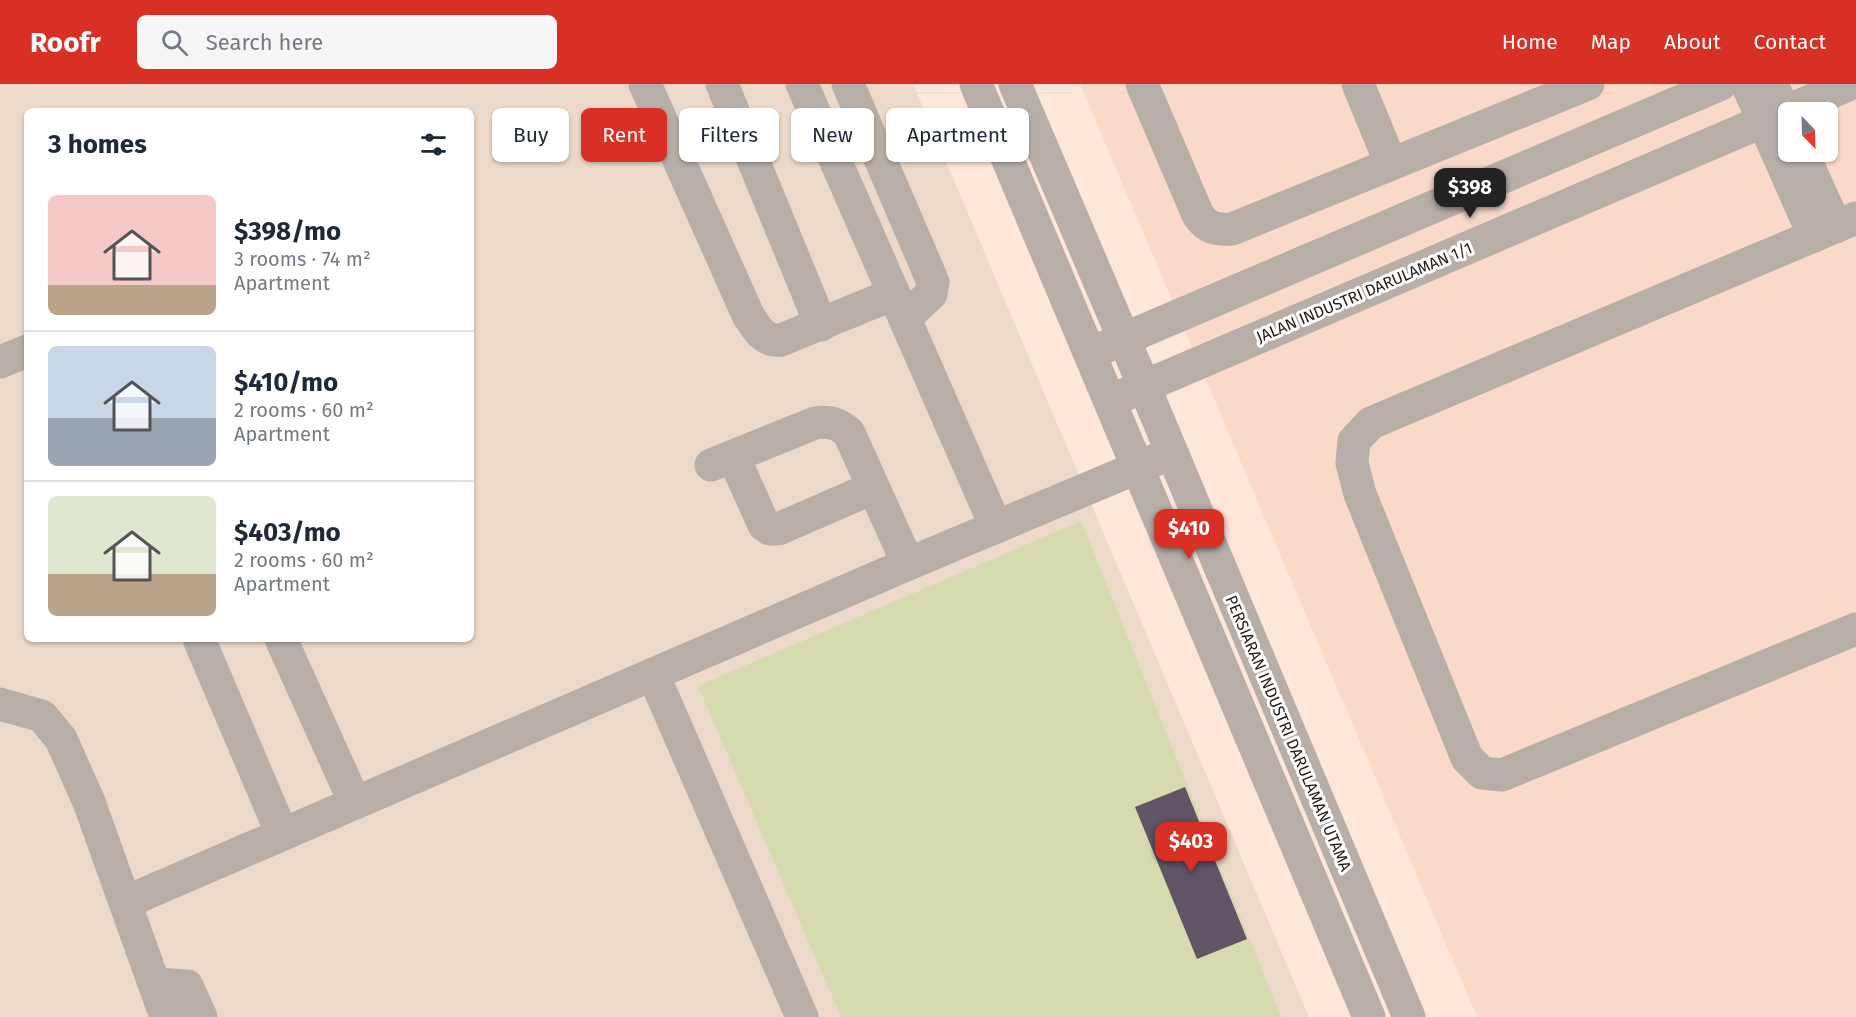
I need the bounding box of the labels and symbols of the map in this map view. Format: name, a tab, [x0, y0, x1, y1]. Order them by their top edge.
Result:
north arrow	[1778, 102, 1838, 162]
pin: $398	[1434, 168, 1506, 219]
street label: JALAN INDUSTRI DARULAMAN 1/1	[1253, 238, 1475, 347]
pin: $410	[1153, 509, 1225, 560]
street label: PERSIARAN INDUSTRI DARULAMAN UTAMA	[1222, 592, 1356, 875]
pin: $403	[1155, 822, 1227, 873]

